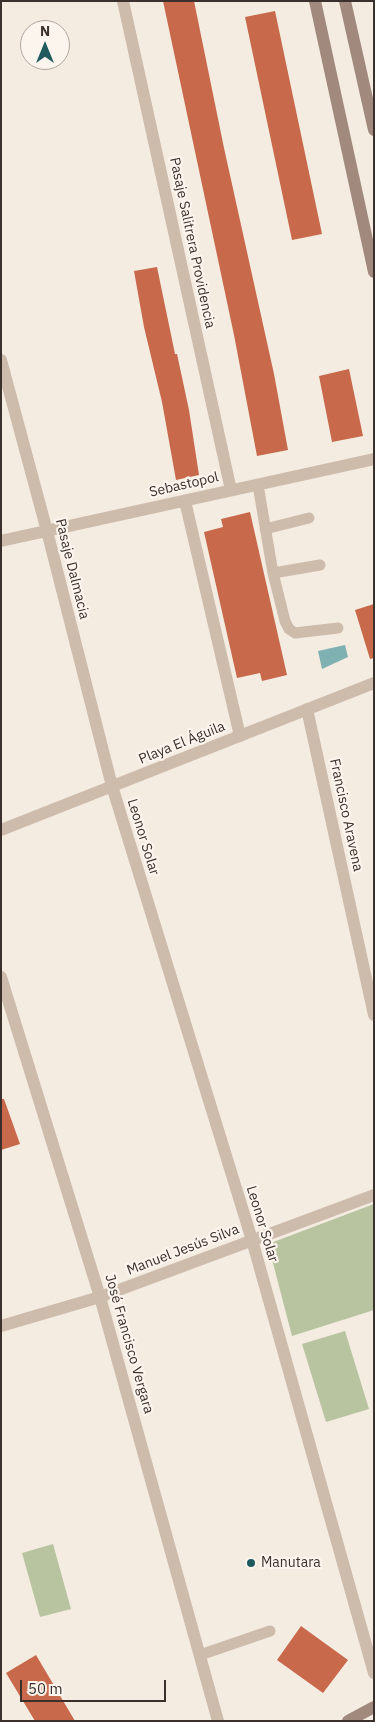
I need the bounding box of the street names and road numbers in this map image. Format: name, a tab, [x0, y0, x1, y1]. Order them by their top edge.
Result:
street label: Pasaje Salitrera Providencia	[166, 156, 218, 330]
street label: Sebastopol	[148, 469, 220, 501]
street label: Pasaje Dalmacia	[51, 517, 93, 621]
street label: Playa El Águila	[136, 718, 228, 768]
street label: Francisco Aravena	[326, 757, 366, 873]
street label: Leonor Solar	[123, 797, 163, 877]
street label: Leonor Solar	[242, 1184, 282, 1264]
street label: Manuel Jesús Silva	[125, 1221, 241, 1279]
street label: José Francisco Vergara	[101, 1272, 157, 1416]

